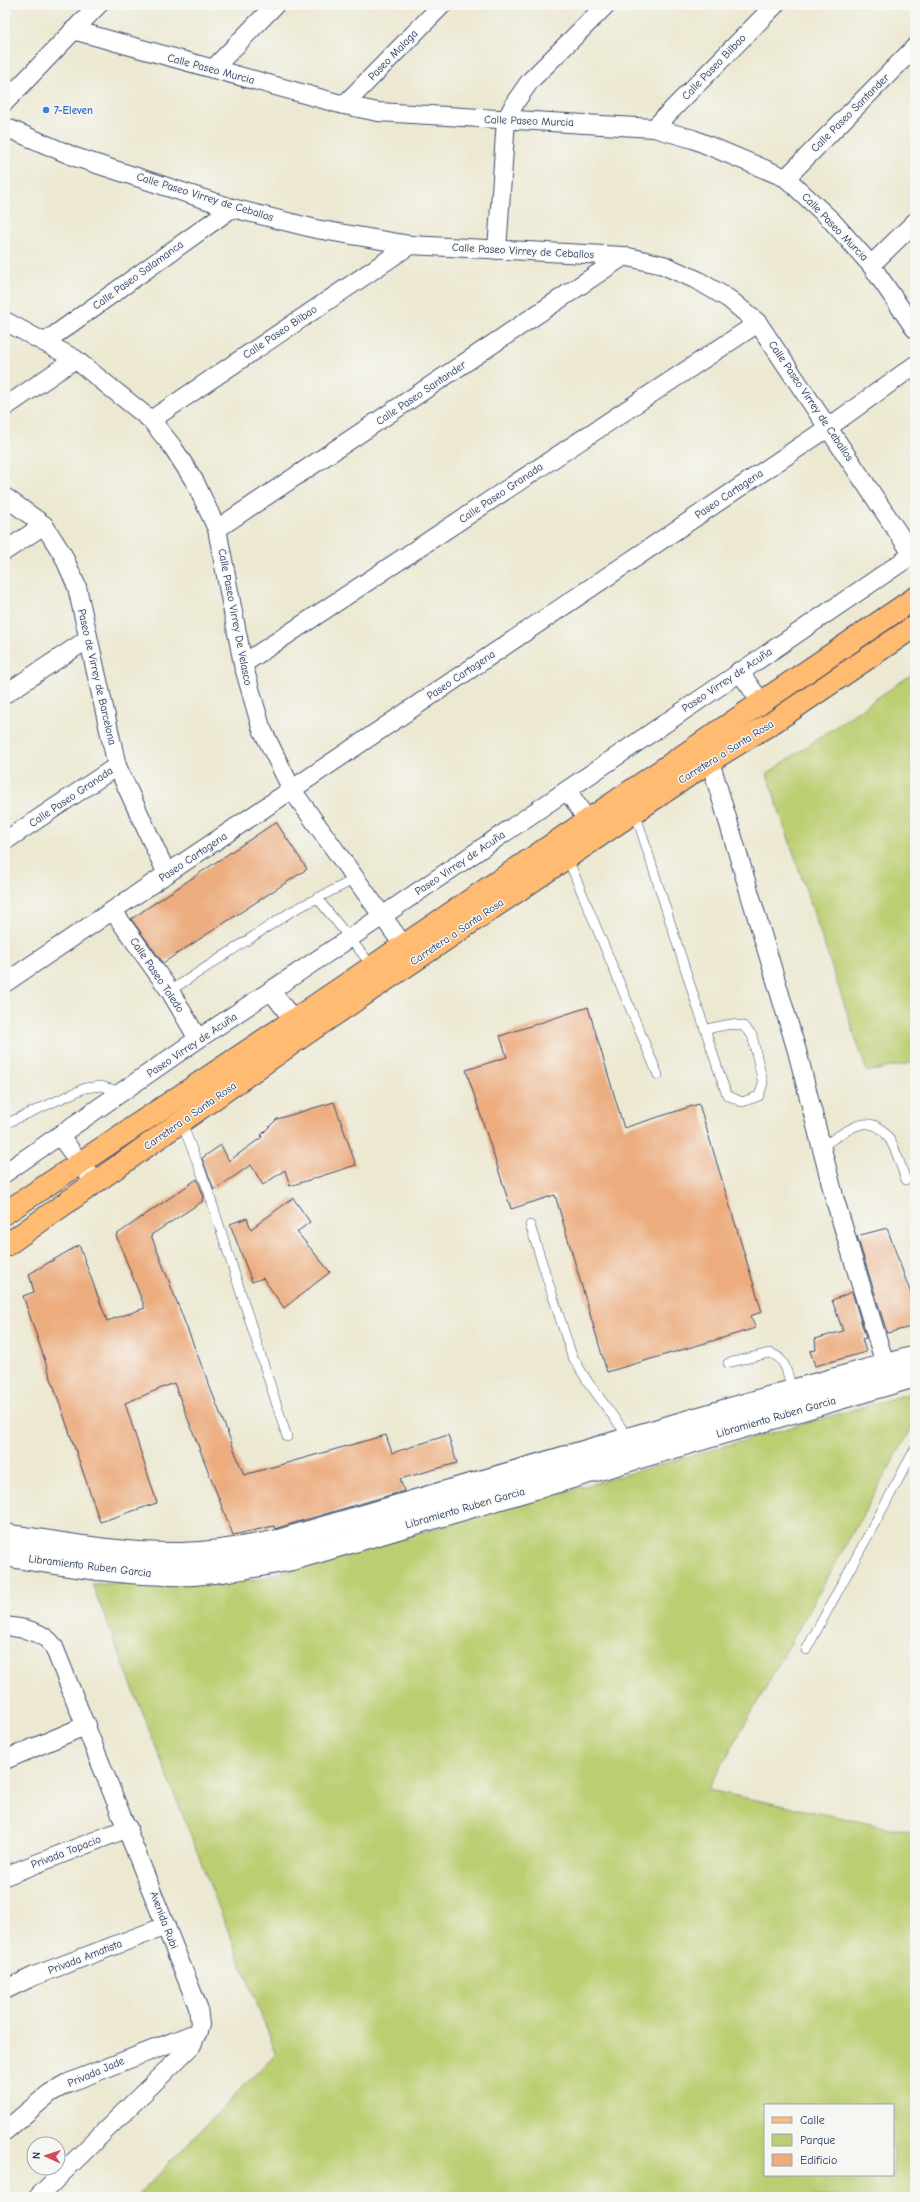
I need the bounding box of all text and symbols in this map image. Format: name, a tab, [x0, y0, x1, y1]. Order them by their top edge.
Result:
street label: Paseo Malaga	[366, 27, 420, 83]
street label: Calle Paseo Bilbao	[679, 31, 749, 103]
street label: Calle Paseo Murcia	[166, 51, 256, 87]
street label: Calle Paseo Santander	[808, 71, 892, 155]
place label: 7-Eleven	[54, 104, 93, 117]
marker: 7-Eleven	[41, 105, 51, 115]
street label: Calle Paseo Murcia	[484, 113, 574, 129]
street label: Calle Paseo Virrey de Ceballos	[135, 170, 275, 224]
street label: Calle Paseo Murcia	[799, 190, 871, 264]
street label: Calle Paseo Salamanca	[90, 238, 186, 312]
street label: Calle Paseo Virrey de Ceballos	[452, 241, 595, 261]
street label: Calle Paseo Bilbao	[241, 302, 320, 362]
street label: Calle Paseo Virrey de Ceballos	[766, 338, 856, 464]
street label: Calle Paseo Santander	[374, 358, 469, 428]
street label: Calle Paseo Granada	[457, 460, 545, 526]
street label: Paseo Cartagena	[692, 466, 766, 522]
street label: Calle Paseo Virrey De Velasco	[215, 548, 255, 687]
street label: Paseo de Virrey de Barcelona	[75, 608, 119, 746]
street label: Paseo Virrey de Acuña	[679, 645, 775, 715]
street label: Paseo Cartagena	[424, 647, 498, 703]
street label: Carretera a Santa Rosa	[676, 717, 776, 787]
street label: Calle Paseo Granada	[27, 764, 115, 830]
street label: Paseo Virrey de Acuña	[412, 828, 508, 898]
street label: Paseo Cartagena	[156, 829, 230, 885]
street label: Carretera a Santa Rosa	[408, 896, 506, 968]
street label: Calle Paseo Toledo	[127, 935, 187, 1015]
street label: Paseo Virrey de Acuña	[144, 1010, 240, 1080]
street label: Carretera a Santa Rosa	[141, 1079, 239, 1153]
street label: Libramiento Ruben Garcia	[715, 1394, 837, 1440]
street label: Libramiento Ruben Garcia	[404, 1485, 526, 1531]
street label: Libramiento Ruben Garcia	[28, 1552, 152, 1580]
street label: Privada Topacio	[29, 1833, 103, 1871]
street label: Avenida Rubi	[147, 1889, 181, 1951]
street label: Privada Amatista	[46, 1937, 124, 1977]
street label: Privada Jade	[66, 2054, 127, 2090]
legend	[764, 2104, 894, 2176]
text: Calle	[800, 2113, 825, 2127]
text: Parque	[800, 2133, 835, 2147]
north arrow	[26, 2136, 66, 2176]
text: N	[30, 2152, 43, 2159]
text: Edificio	[800, 2153, 837, 2167]

